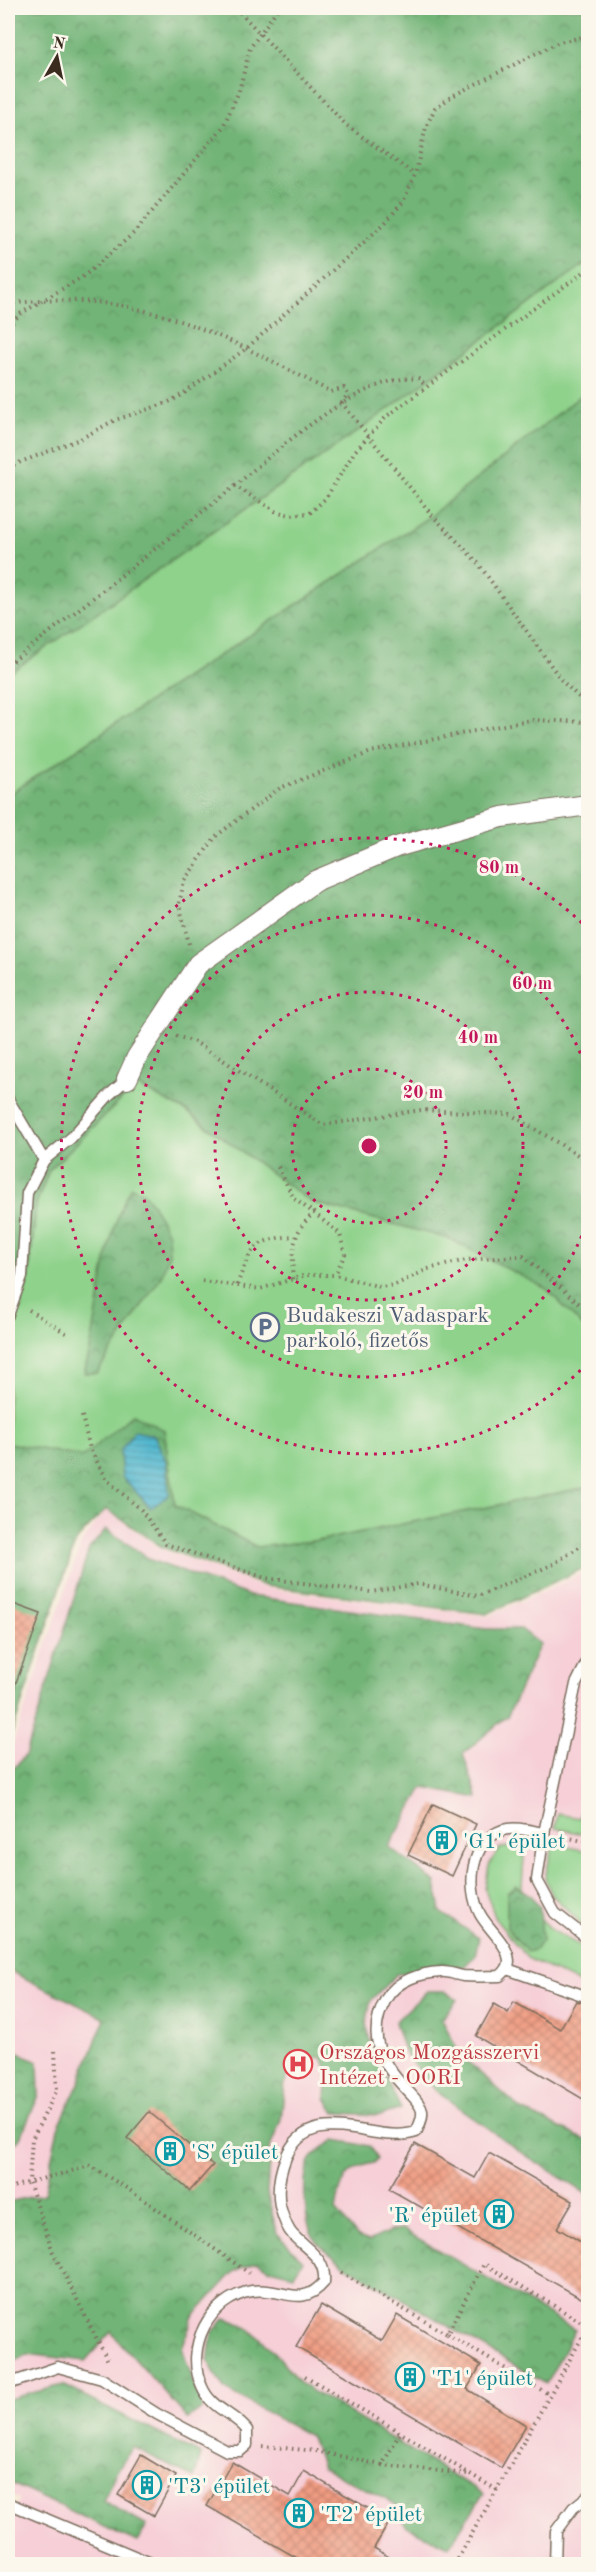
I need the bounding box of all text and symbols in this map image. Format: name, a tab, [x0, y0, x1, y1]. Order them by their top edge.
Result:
north arrow	[27, 27, 87, 87]
text: N	[52, 35, 67, 53]
text: 80 m	[479, 859, 519, 877]
text: 60 m	[512, 975, 552, 993]
text: 40 m	[458, 1029, 498, 1047]
text: 20 m	[403, 1084, 443, 1102]
centre of rings	[359, 1136, 379, 1156]
place label: Budakeszi Vadaspark parkoló, fizetős	[286, 1305, 489, 1352]
parking icon: Budakeszi Vadaspark parkoló, fizetős	[249, 1311, 281, 1343]
building icon: 'G1' épület	[426, 1824, 458, 1856]
place label: 'G1' épület	[463, 1831, 565, 1853]
place label: Országos Mozgásszervi Intézet - OORI	[319, 2042, 539, 2089]
hospital icon: Országos Mozgásszervi Intézet - OORI	[282, 2048, 314, 2080]
building icon: 'S' épület	[154, 2135, 186, 2167]
place label: 'S' épület	[191, 2142, 278, 2164]
building icon: 'R' épület	[483, 2198, 515, 2230]
place label: 'R' épület	[389, 2205, 478, 2227]
building icon: 'T1' épület	[394, 2361, 426, 2393]
place label: 'T1' épület	[431, 2368, 533, 2390]
building icon: 'T3' épület	[131, 2469, 163, 2501]
place label: 'T3' épület	[168, 2476, 270, 2498]
building icon: 'T2' épület	[283, 2497, 315, 2529]
place label: 'T2' épület	[320, 2504, 422, 2526]

